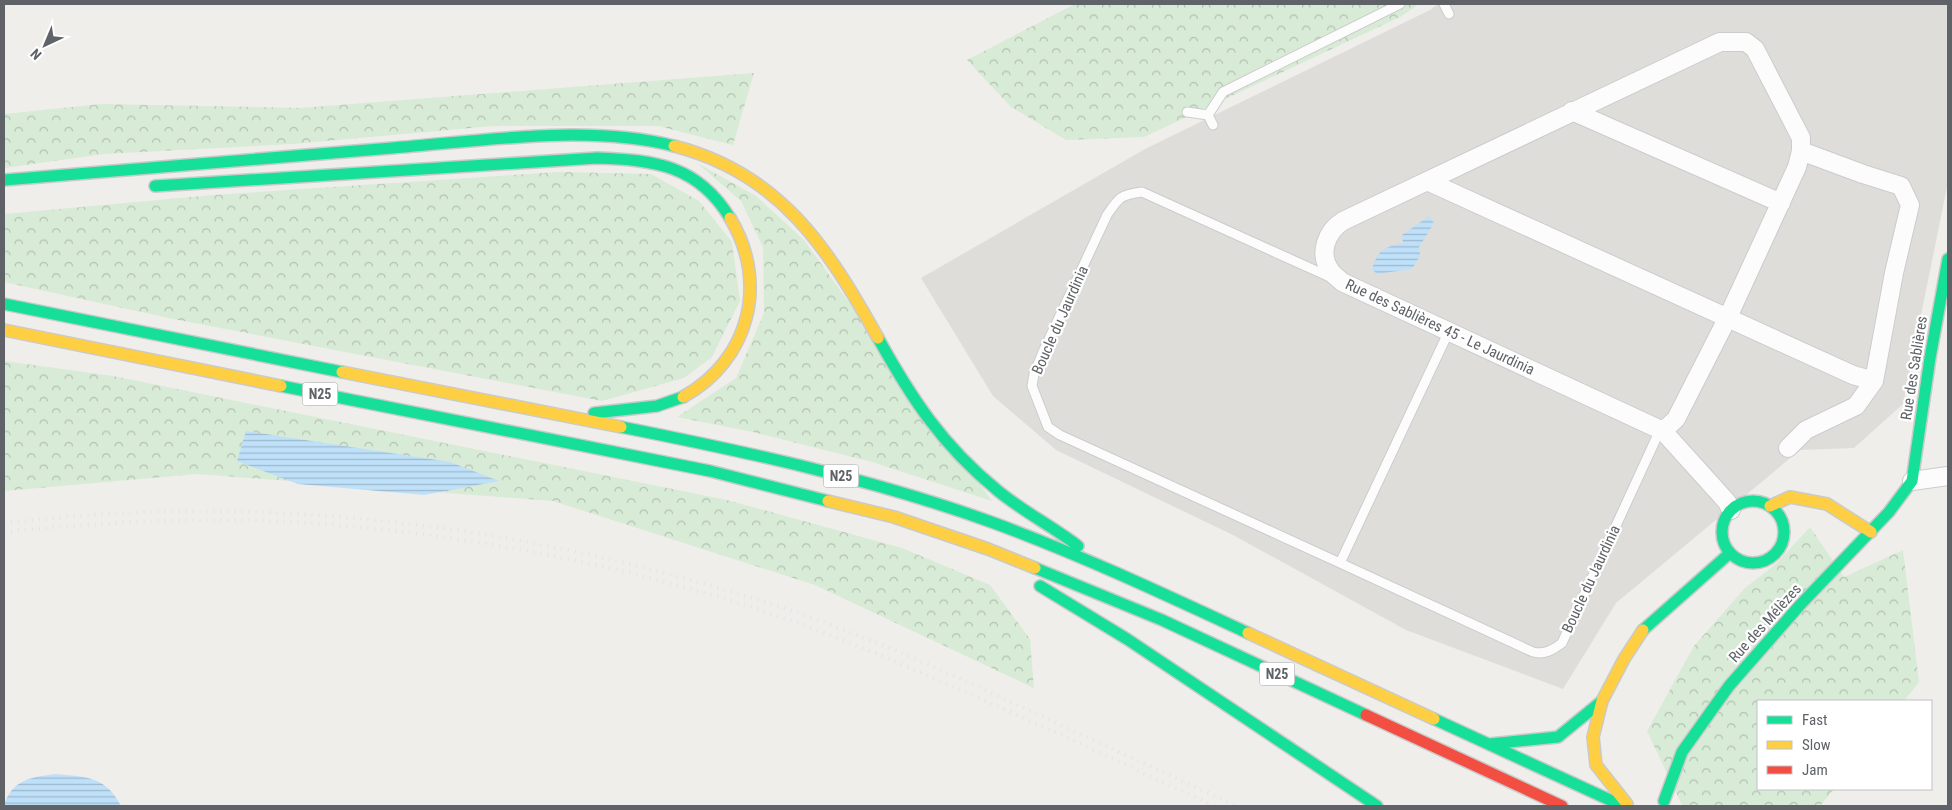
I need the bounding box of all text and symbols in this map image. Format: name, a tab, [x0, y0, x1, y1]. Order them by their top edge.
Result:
north arrow	[20, 20, 70, 70]
text: N	[27, 46, 45, 63]
street label: Boucle du Jaurdinia	[1028, 263, 1092, 377]
street label: Rue des Sablières 45 - Le Jaurdinia	[1343, 275, 1537, 379]
street label: Rue des Sablières	[1897, 315, 1931, 421]
road number: N25	[302, 382, 338, 406]
road number: N25	[824, 464, 858, 488]
street label: Boucle du Jaurdinia	[1558, 522, 1624, 636]
street label: Rue des Mélèzes	[1725, 580, 1805, 666]
road number: N25	[1260, 662, 1294, 686]
legend	[1757, 700, 1932, 790]
text: Fast	[1802, 711, 1827, 729]
text: Slow	[1802, 736, 1831, 754]
text: Jam	[1802, 761, 1828, 779]

